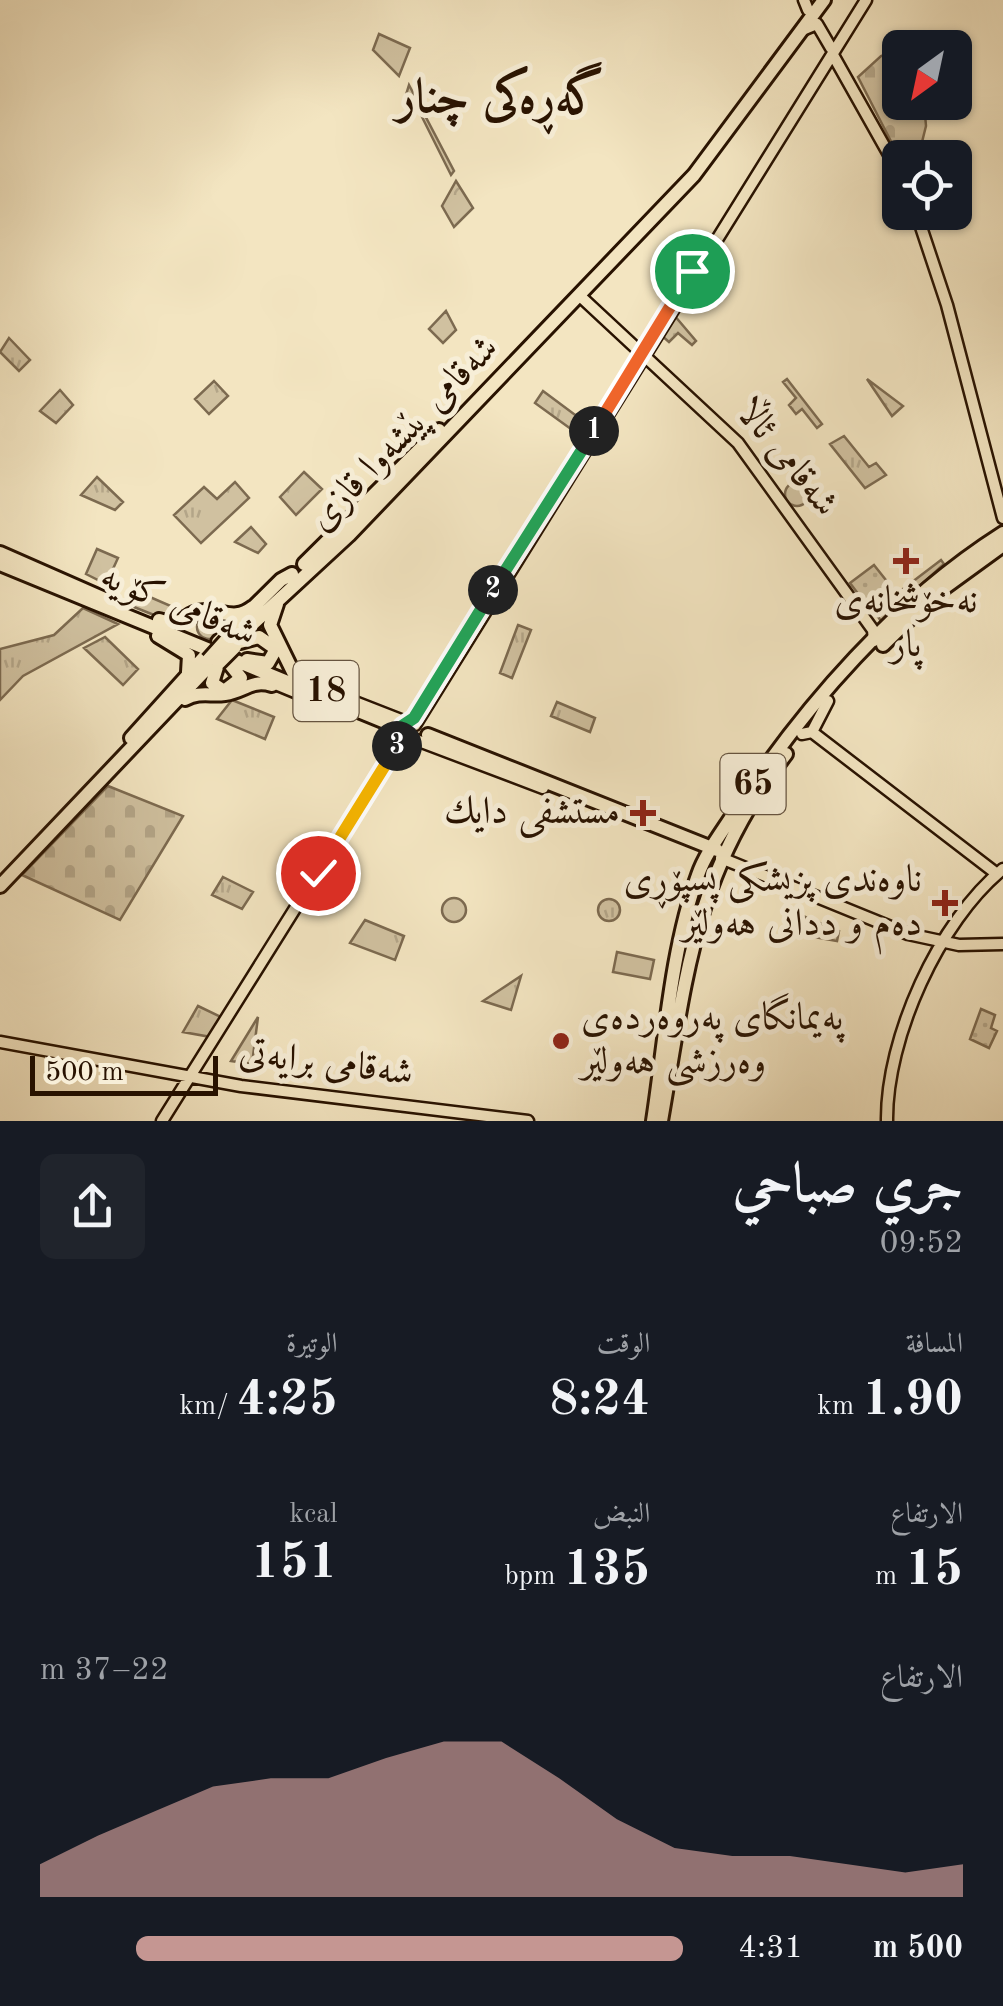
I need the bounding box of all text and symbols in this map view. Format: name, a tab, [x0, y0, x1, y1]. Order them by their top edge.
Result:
north arrow	[882, 30, 972, 120]
map controls	[882, 30, 972, 230]
district label: گەڕەکی چنار	[391, 61, 604, 135]
button: locate	[882, 140, 972, 230]
pin	[650, 229, 735, 314]
icon: arrive	[665, 244, 720, 299]
street label: شەقامی پێشەوا قازی	[302, 329, 508, 541]
street label: شه‌قامی ئاڵا	[727, 389, 848, 524]
pin: 1	[569, 406, 619, 456]
text: 1	[586, 417, 602, 445]
marker: نەخۆشخانەی پار	[893, 548, 919, 574]
street label: شەقامی کۆیە	[94, 558, 261, 656]
pin: 2	[468, 565, 518, 615]
text: 2	[485, 576, 501, 604]
place label: نەخۆشخانەی پار	[834, 583, 978, 670]
road number: 18	[294, 661, 358, 721]
pin: 3	[372, 721, 422, 771]
text: 3	[389, 732, 405, 760]
road number: 65	[720, 754, 786, 814]
place label: مستشفى دايك	[444, 794, 620, 838]
marker: مستشفى دايك	[630, 800, 656, 826]
pin	[276, 831, 361, 916]
icon: check	[291, 846, 346, 901]
place label: ناوەندی پزیشکی پسپۆڕی دەم و ددانی هەولێر	[624, 860, 922, 955]
marker: ناوەندی پزیشکی پسپۆڕی دەم و ددانی هەولێر	[932, 890, 958, 916]
place label: پەیمانگای پەروەردەی وەرزشی هەولێر	[577, 992, 845, 1087]
marker: پەیمانگای پەروەردەی وەرزشی هەولێر	[550, 1030, 572, 1052]
street label: شەقامی برایەتی	[237, 1034, 415, 1096]
scale bar	[30, 1051, 218, 1096]
text: 500 m	[45, 1059, 124, 1087]
button: share	[40, 1154, 145, 1259]
text: جري صباحي	[733, 1159, 963, 1214]
text: 09:52	[880, 1228, 963, 1260]
text: الوتيرة	[286, 1331, 338, 1359]
text: الوقت	[597, 1331, 650, 1359]
text: المسافة	[906, 1331, 963, 1359]
text: 4:25	[237, 1376, 338, 1426]
text: 8:24	[549, 1376, 650, 1426]
text: 1.90	[862, 1376, 963, 1426]
text: /km	[179, 1393, 237, 1421]
text: km	[817, 1393, 862, 1421]
text: kcal	[290, 1501, 338, 1529]
text: النبض	[593, 1501, 650, 1529]
text: الارتفاع	[890, 1501, 963, 1529]
text: 151	[251, 1539, 338, 1589]
text: 135	[563, 1546, 650, 1596]
text: 15	[905, 1546, 963, 1596]
text: bpm	[504, 1563, 563, 1591]
text: m	[875, 1563, 905, 1591]
text: 22–37 m	[40, 1655, 168, 1687]
text: الارتفاع	[880, 1663, 963, 1695]
text: 4:31	[738, 1933, 803, 1965]
text: 500 m	[873, 1933, 963, 1965]

